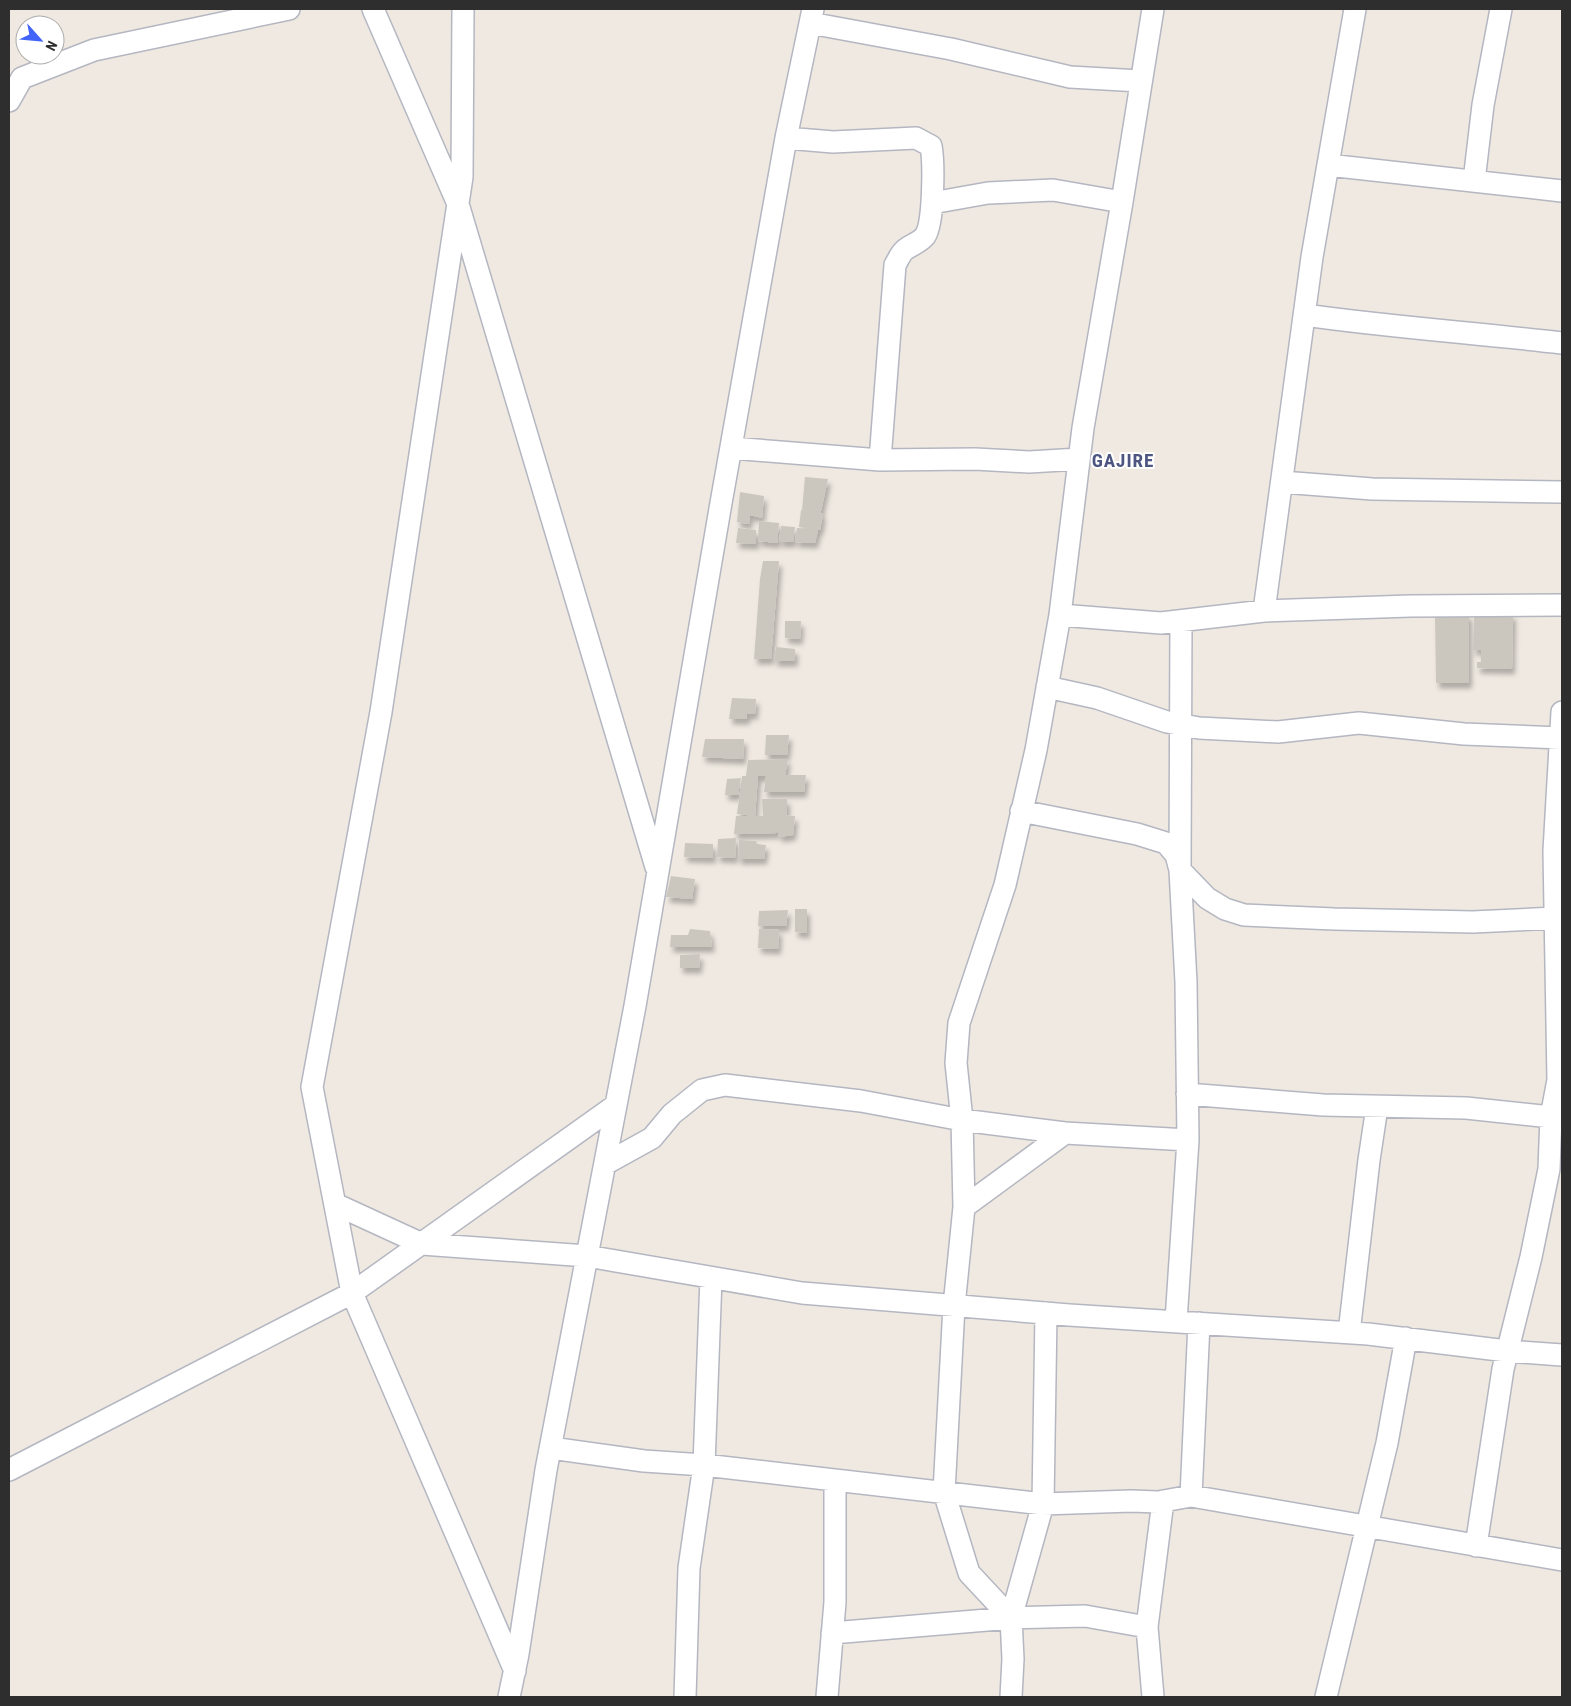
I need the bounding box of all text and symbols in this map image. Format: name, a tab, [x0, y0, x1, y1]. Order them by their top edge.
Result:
north arrow	[15, 15, 65, 65]
text: N	[43, 38, 61, 53]
district label: GAJIRE	[1092, 449, 1154, 472]

